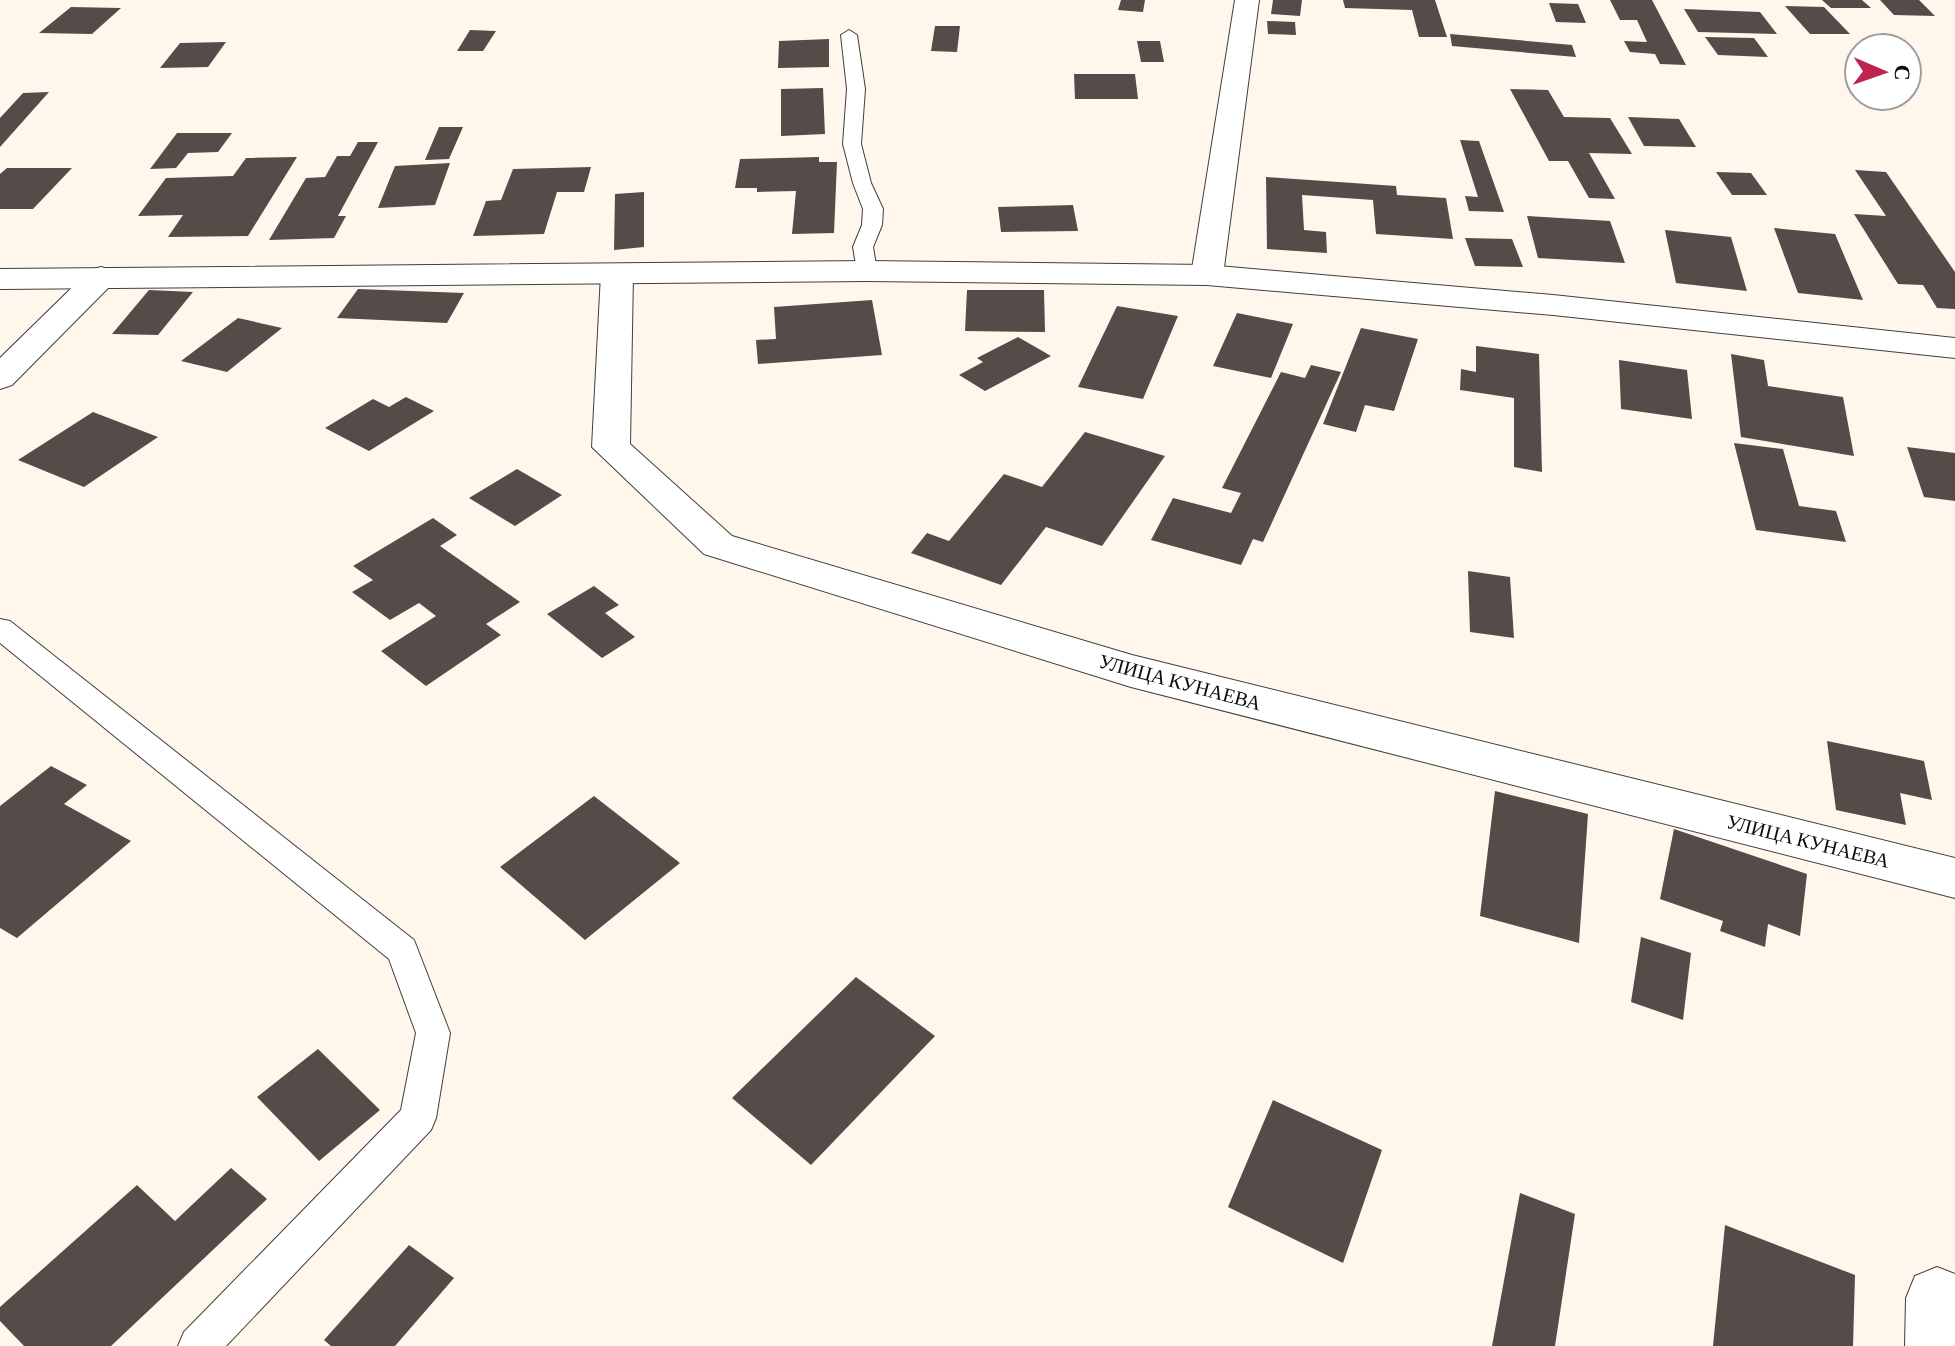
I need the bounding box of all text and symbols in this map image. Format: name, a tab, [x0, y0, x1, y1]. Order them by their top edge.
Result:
north arrow	[1843, 32, 1923, 112]
text: С	[1890, 64, 1915, 81]
street label: УЛИЦА КУНАЕВА	[1096, 650, 1264, 715]
street label: УЛИЦА КУНАЕВА	[1724, 810, 1892, 873]

